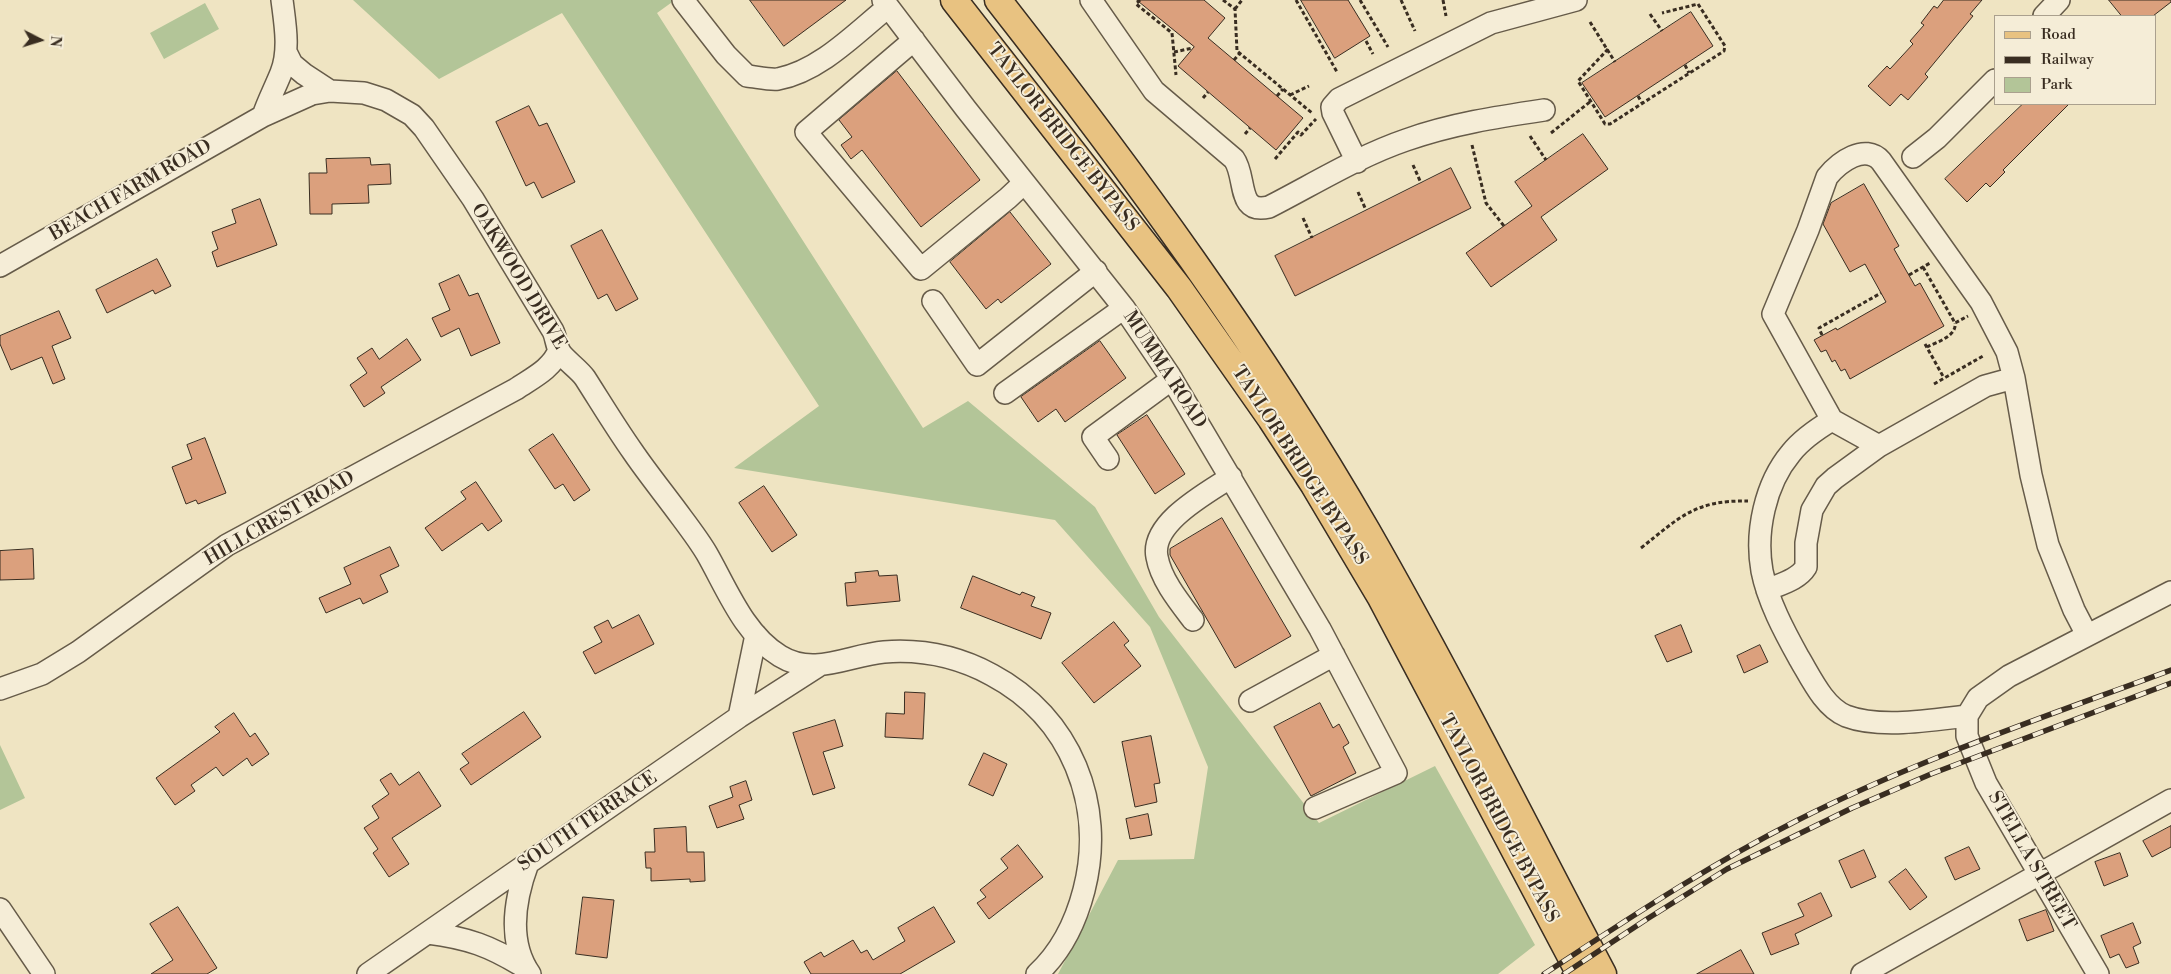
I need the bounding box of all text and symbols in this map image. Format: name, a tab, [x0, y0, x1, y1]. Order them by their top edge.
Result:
north arrow	[15, 15, 65, 65]
legend	[1994, 15, 2156, 105]
text: Road	[2041, 25, 2076, 44]
text: N	[45, 35, 64, 48]
street label: TAYLOR BRIDGE BYPASS	[981, 39, 1143, 237]
text: Railway	[2041, 50, 2094, 69]
text: Park	[2041, 75, 2072, 94]
street label: BEACH FARM ROAD	[46, 135, 216, 247]
street label: OAKWOOD DRIVE	[465, 200, 571, 354]
street label: MUMMA ROAD	[1117, 307, 1211, 433]
street label: TAYLOR BRIDGE BYPASS	[1226, 362, 1372, 570]
street label: HILLCREST ROAD	[201, 467, 359, 571]
street label: TAYLOR BRIDGE BYPASS	[1433, 711, 1563, 927]
street label: SOUTH TERRACE	[514, 767, 662, 877]
street label: STELLA STREET	[1982, 787, 2080, 935]

